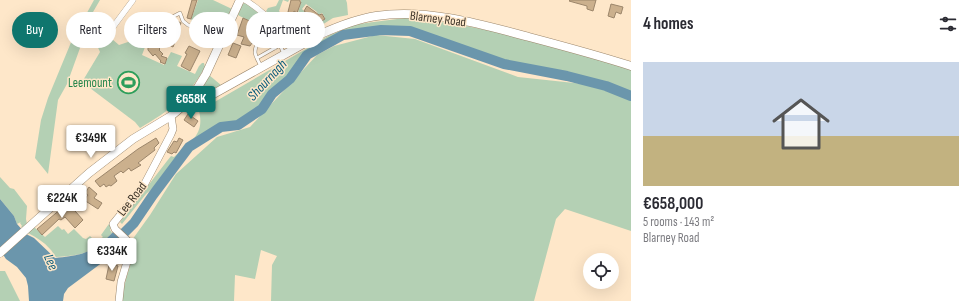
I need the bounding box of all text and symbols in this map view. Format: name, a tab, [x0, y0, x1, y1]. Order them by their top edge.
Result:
street label: Blarney Road	[409, 8, 467, 30]
chip: Buy	[12, 12, 58, 48]
chip: Rent	[66, 12, 116, 48]
chip: Filters	[124, 12, 181, 48]
chip: New	[189, 12, 238, 48]
chip: Apartment	[246, 12, 325, 48]
icon: filters	[937, 13, 959, 35]
text: 4 homes	[643, 14, 694, 34]
water label: Shournagh	[244, 56, 290, 104]
sports icon: Leemount	[115, 70, 141, 96]
place label: Leemount	[68, 75, 112, 91]
pin: €658K	[163, 86, 219, 120]
icon: home	[765, 88, 837, 160]
text: €658K	[175, 91, 207, 107]
pin: €349K	[63, 125, 119, 159]
text: €349K	[75, 130, 107, 146]
street label: Lee Road	[114, 179, 150, 219]
pin: €224K	[34, 185, 90, 219]
text: €224K	[47, 190, 77, 206]
text: €658,000	[643, 194, 703, 214]
text: 5 rooms · 143 m²	[643, 214, 714, 230]
text: Blarney Road	[643, 230, 699, 246]
pin: €334K	[84, 238, 140, 272]
text: €334K	[96, 243, 128, 259]
water label: Lee	[40, 251, 62, 273]
map controls	[583, 253, 619, 289]
button: locate	[583, 253, 619, 289]

